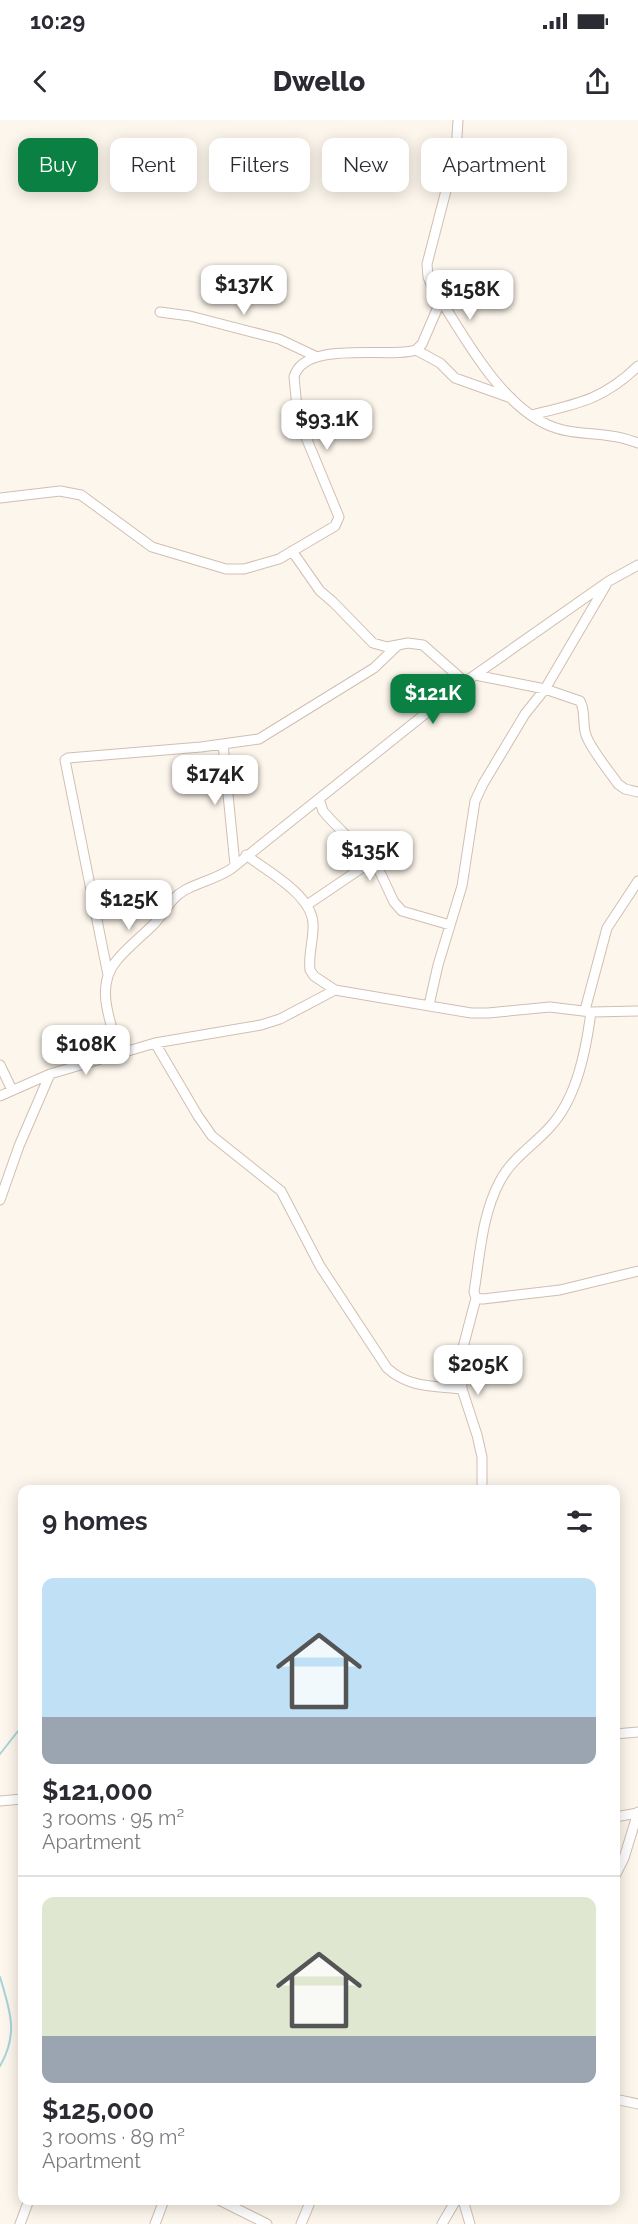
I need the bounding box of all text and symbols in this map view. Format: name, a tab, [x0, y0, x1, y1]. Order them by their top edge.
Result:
text: 10:29	[30, 8, 85, 34]
icon: back	[24, 65, 57, 98]
icon: share	[581, 65, 614, 98]
text: Dwello	[273, 66, 365, 97]
chip: Buy	[18, 138, 98, 192]
chip: Rent	[110, 138, 197, 192]
chip: Filters	[209, 138, 310, 192]
chip: New	[322, 138, 409, 192]
chip: Apartment	[421, 138, 567, 192]
pin: $137K	[202, 265, 286, 316]
pin: $158K	[428, 270, 512, 321]
text: $137K	[215, 272, 273, 296]
text: $158K	[440, 277, 500, 301]
pin: $93.1K	[278, 400, 376, 451]
text: $93.1K	[295, 407, 359, 431]
pin: $121K	[391, 674, 475, 725]
text: $121K	[404, 681, 462, 705]
pin: $174K	[173, 755, 257, 806]
text: $174K	[186, 762, 244, 786]
pin: $135K	[328, 831, 412, 882]
text: $135K	[341, 838, 399, 862]
pin: $125K	[87, 880, 171, 931]
text: $125K	[100, 887, 158, 911]
pin: $108K	[44, 1025, 128, 1076]
text: $108K	[56, 1032, 116, 1056]
pin: $205K	[436, 1345, 520, 1396]
text: $205K	[448, 1352, 508, 1376]
icon: filters	[563, 1505, 596, 1538]
text: 9 homes	[42, 1506, 148, 1536]
icon: home	[265, 1617, 373, 1725]
text: $121,000	[42, 1776, 153, 1806]
text: 3 rooms · 95 m²	[42, 1806, 184, 1830]
text: Apartment	[42, 1830, 141, 1854]
icon: home	[265, 1936, 373, 2044]
text: $125,000	[42, 2095, 154, 2125]
text: 3 rooms · 89 m²	[42, 2125, 185, 2149]
text: Apartment	[42, 2149, 141, 2173]

